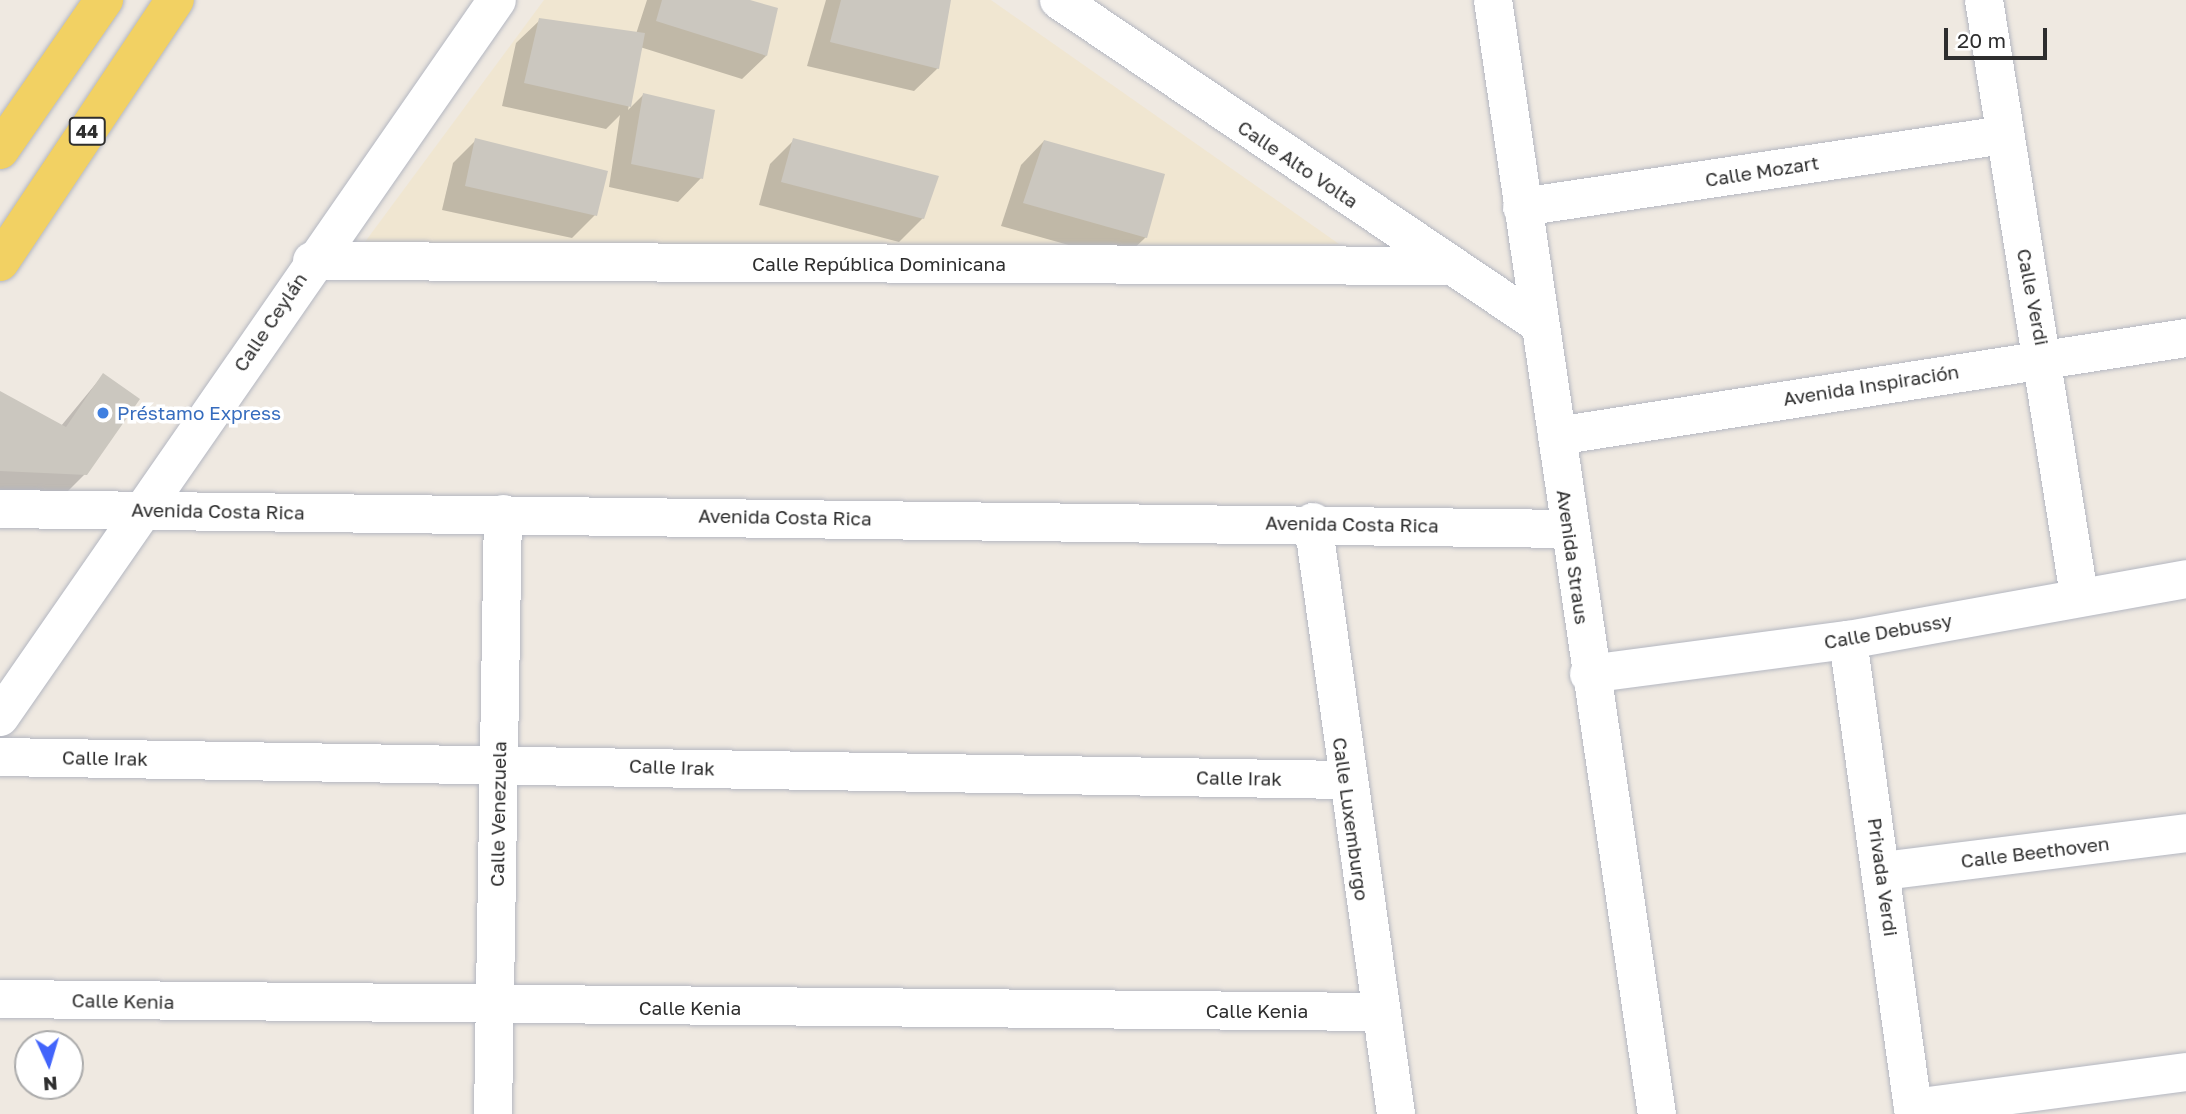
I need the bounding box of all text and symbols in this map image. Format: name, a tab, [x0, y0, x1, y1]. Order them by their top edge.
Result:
scale bar	[1948, 14, 2051, 58]
text: 20 m	[1957, 27, 2006, 53]
street label: Calle Alto Volta	[1234, 115, 1362, 213]
road number: 44	[68, 116, 106, 146]
street label: Calle Mozart	[1703, 151, 1821, 191]
street label: Calle Verdi	[2012, 247, 2054, 347]
street label: Calle República Dominicana	[752, 253, 1006, 275]
street label: Calle Ceylán	[229, 268, 311, 376]
street label: Avenida Inspiración	[1781, 360, 1961, 410]
place label: Préstamo Express	[117, 402, 281, 424]
marker: Préstamo Express	[95, 405, 111, 421]
street label: Avenida Straus	[1552, 488, 1594, 626]
street label: Avenida Costa Rica	[131, 498, 305, 524]
street label: Avenida Costa Rica	[698, 504, 872, 530]
street label: Avenida Costa Rica	[1265, 511, 1439, 537]
street label: Calle Debussy	[1822, 609, 1954, 653]
street label: Calle Luxemburgo	[1328, 736, 1374, 902]
street label: Calle Venezuela	[485, 741, 511, 887]
street label: Calle Irak	[62, 746, 148, 770]
street label: Calle Irak	[629, 754, 715, 780]
street label: Calle Irak	[1196, 766, 1282, 790]
street label: Privada Verdi	[1863, 816, 1903, 938]
street label: Calle Beethoven	[1959, 832, 2111, 872]
street label: Calle Kenia	[71, 989, 175, 1013]
street label: Calle Kenia	[639, 997, 741, 1019]
street label: Calle Kenia	[1206, 1000, 1308, 1022]
north arrow	[14, 1030, 84, 1100]
text: N	[42, 1072, 58, 1096]

